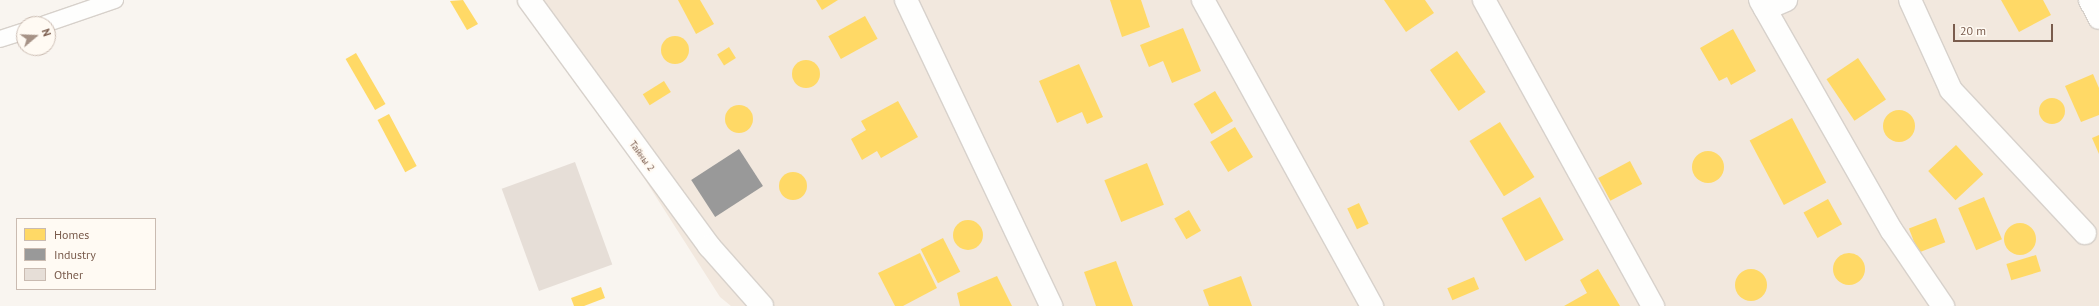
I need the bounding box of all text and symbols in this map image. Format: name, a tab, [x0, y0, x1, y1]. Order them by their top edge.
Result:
north arrow	[16, 16, 56, 56]
scale bar	[1955, 16, 2055, 42]
text: 20 m	[1960, 23, 1986, 38]
text: N	[39, 27, 54, 38]
street label: Тайны 2	[627, 138, 657, 174]
legend	[16, 218, 156, 290]
text: Homes	[54, 227, 89, 242]
text: Industry	[54, 247, 96, 262]
text: Other	[54, 267, 83, 282]

